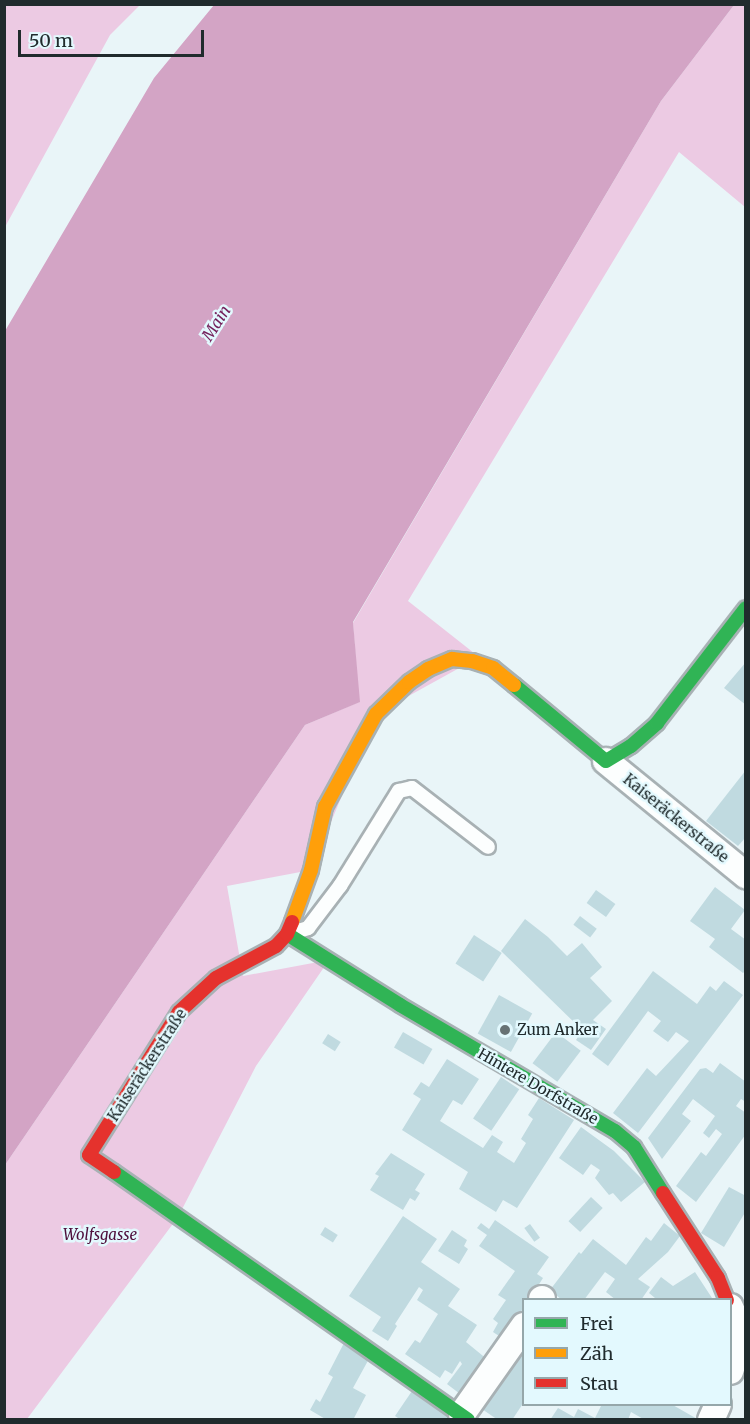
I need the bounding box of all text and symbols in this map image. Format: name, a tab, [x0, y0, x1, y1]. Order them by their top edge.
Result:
scale bar	[21, 18, 207, 56]
text: 50 m	[29, 29, 73, 52]
water label: Main	[197, 302, 235, 344]
street label: Kaiseräckerstraße	[620, 770, 732, 866]
street label: Kaiseräckerstraße	[104, 1005, 190, 1125]
place label: Zum Anker	[517, 1021, 598, 1039]
marker: Zum Anker	[498, 1023, 512, 1037]
street label: Hintere Dorfstraße	[475, 1044, 601, 1128]
park label: Wolfsgasse	[63, 1226, 137, 1244]
legend	[522, 1298, 732, 1406]
text: Frei	[580, 1312, 613, 1335]
text: Zäh	[580, 1342, 613, 1365]
text: Stau	[580, 1372, 618, 1395]

